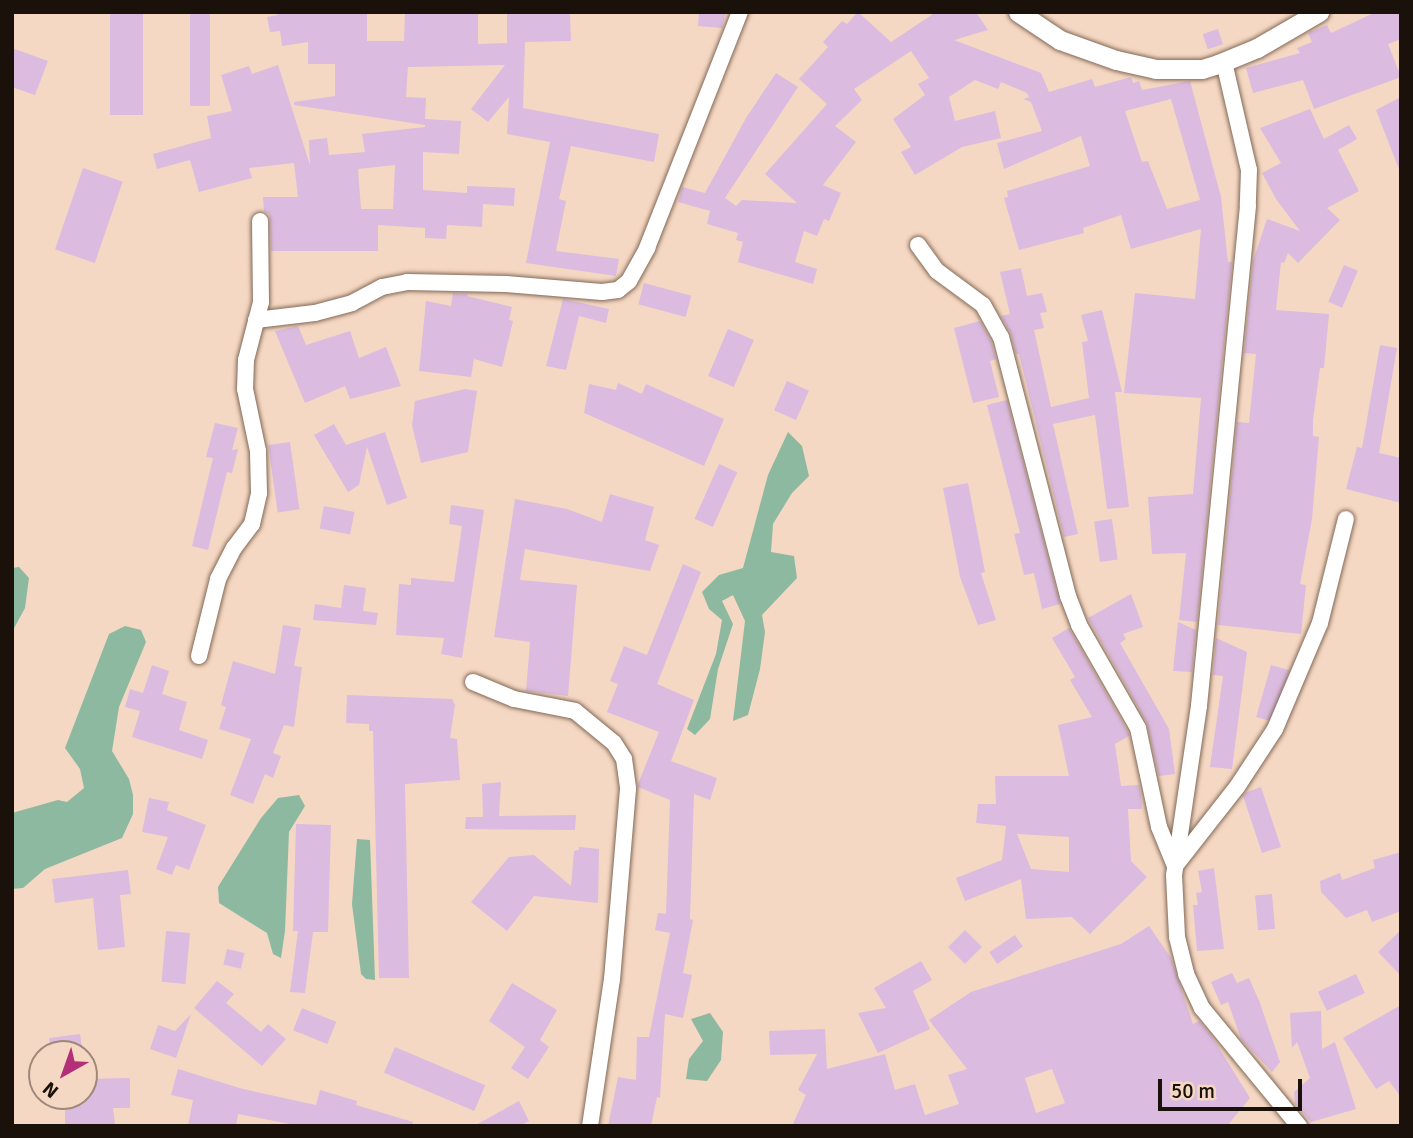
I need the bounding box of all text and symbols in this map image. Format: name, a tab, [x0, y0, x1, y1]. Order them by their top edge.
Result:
north arrow	[28, 1040, 98, 1110]
scale bar	[1161, 1064, 1304, 1108]
text: N	[38, 1076, 64, 1103]
text: 50 m	[1171, 1078, 1215, 1104]

